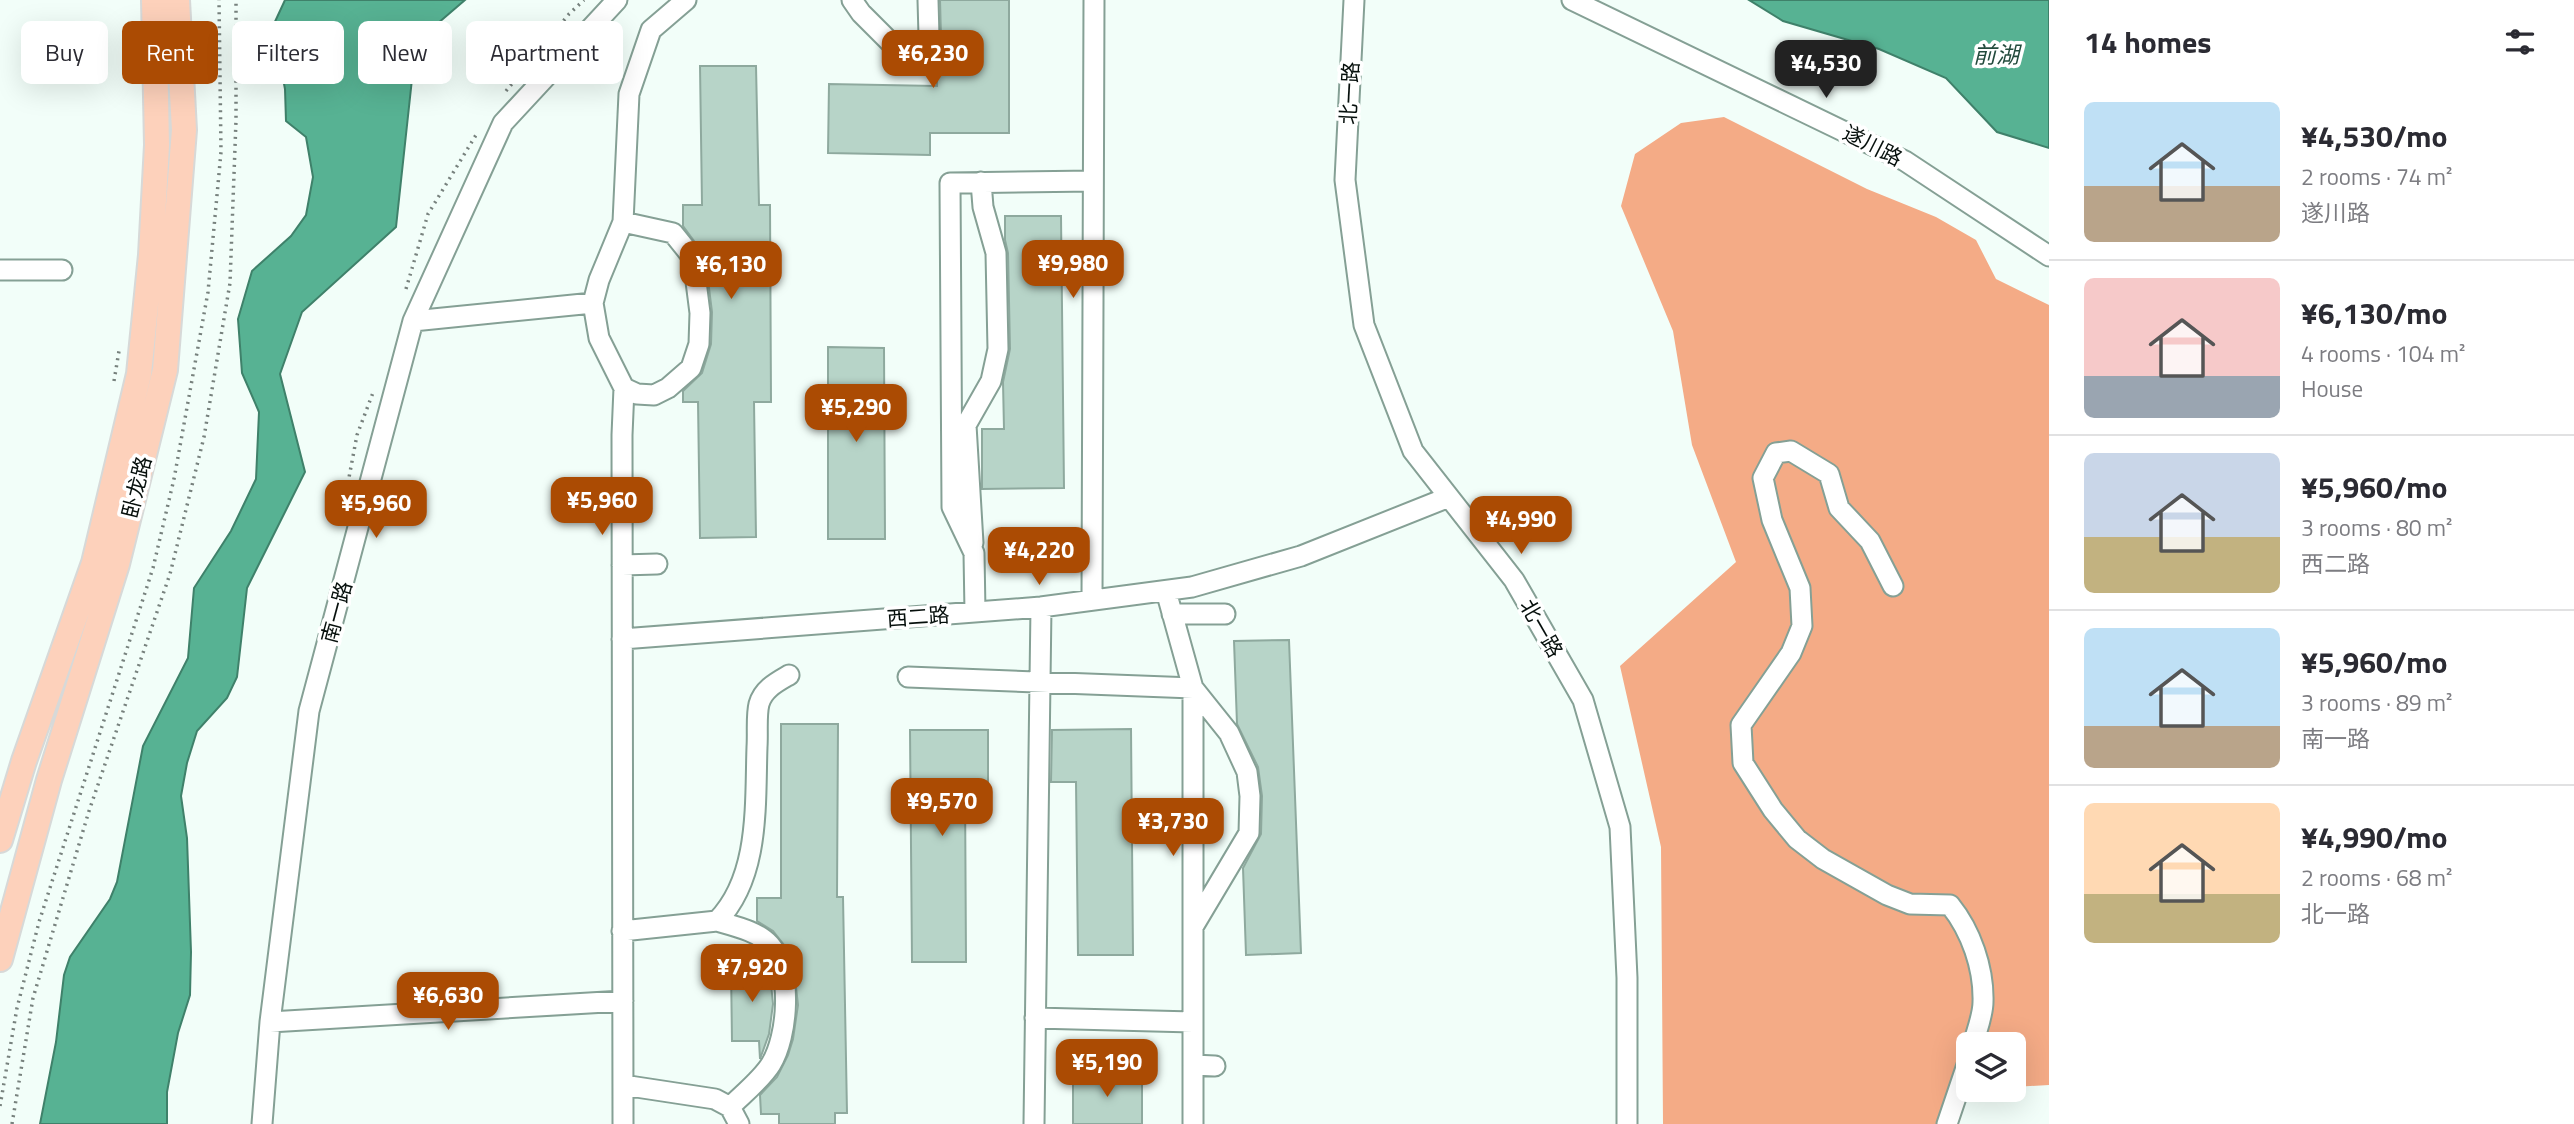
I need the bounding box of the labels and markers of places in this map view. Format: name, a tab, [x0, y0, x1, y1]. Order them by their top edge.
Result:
pin: ¥6,230	[876, 31, 990, 90]
pin: ¥4,530	[1769, 41, 1883, 100]
pin: ¥9,980	[1016, 240, 1130, 300]
pin: ¥6,130	[674, 242, 788, 301]
pin: ¥5,290	[799, 384, 913, 444]
pin: ¥5,960	[545, 477, 659, 537]
pin: ¥5,960	[319, 480, 433, 540]
pin: ¥4,990	[1464, 496, 1578, 556]
pin: ¥4,220	[982, 528, 1096, 587]
pin: ¥9,570	[885, 778, 999, 838]
pin: ¥3,730	[1116, 798, 1230, 858]
pin: ¥7,920	[695, 944, 809, 1004]
pin: ¥6,630	[391, 972, 505, 1032]
pin: ¥5,190	[1050, 1040, 1164, 1099]

